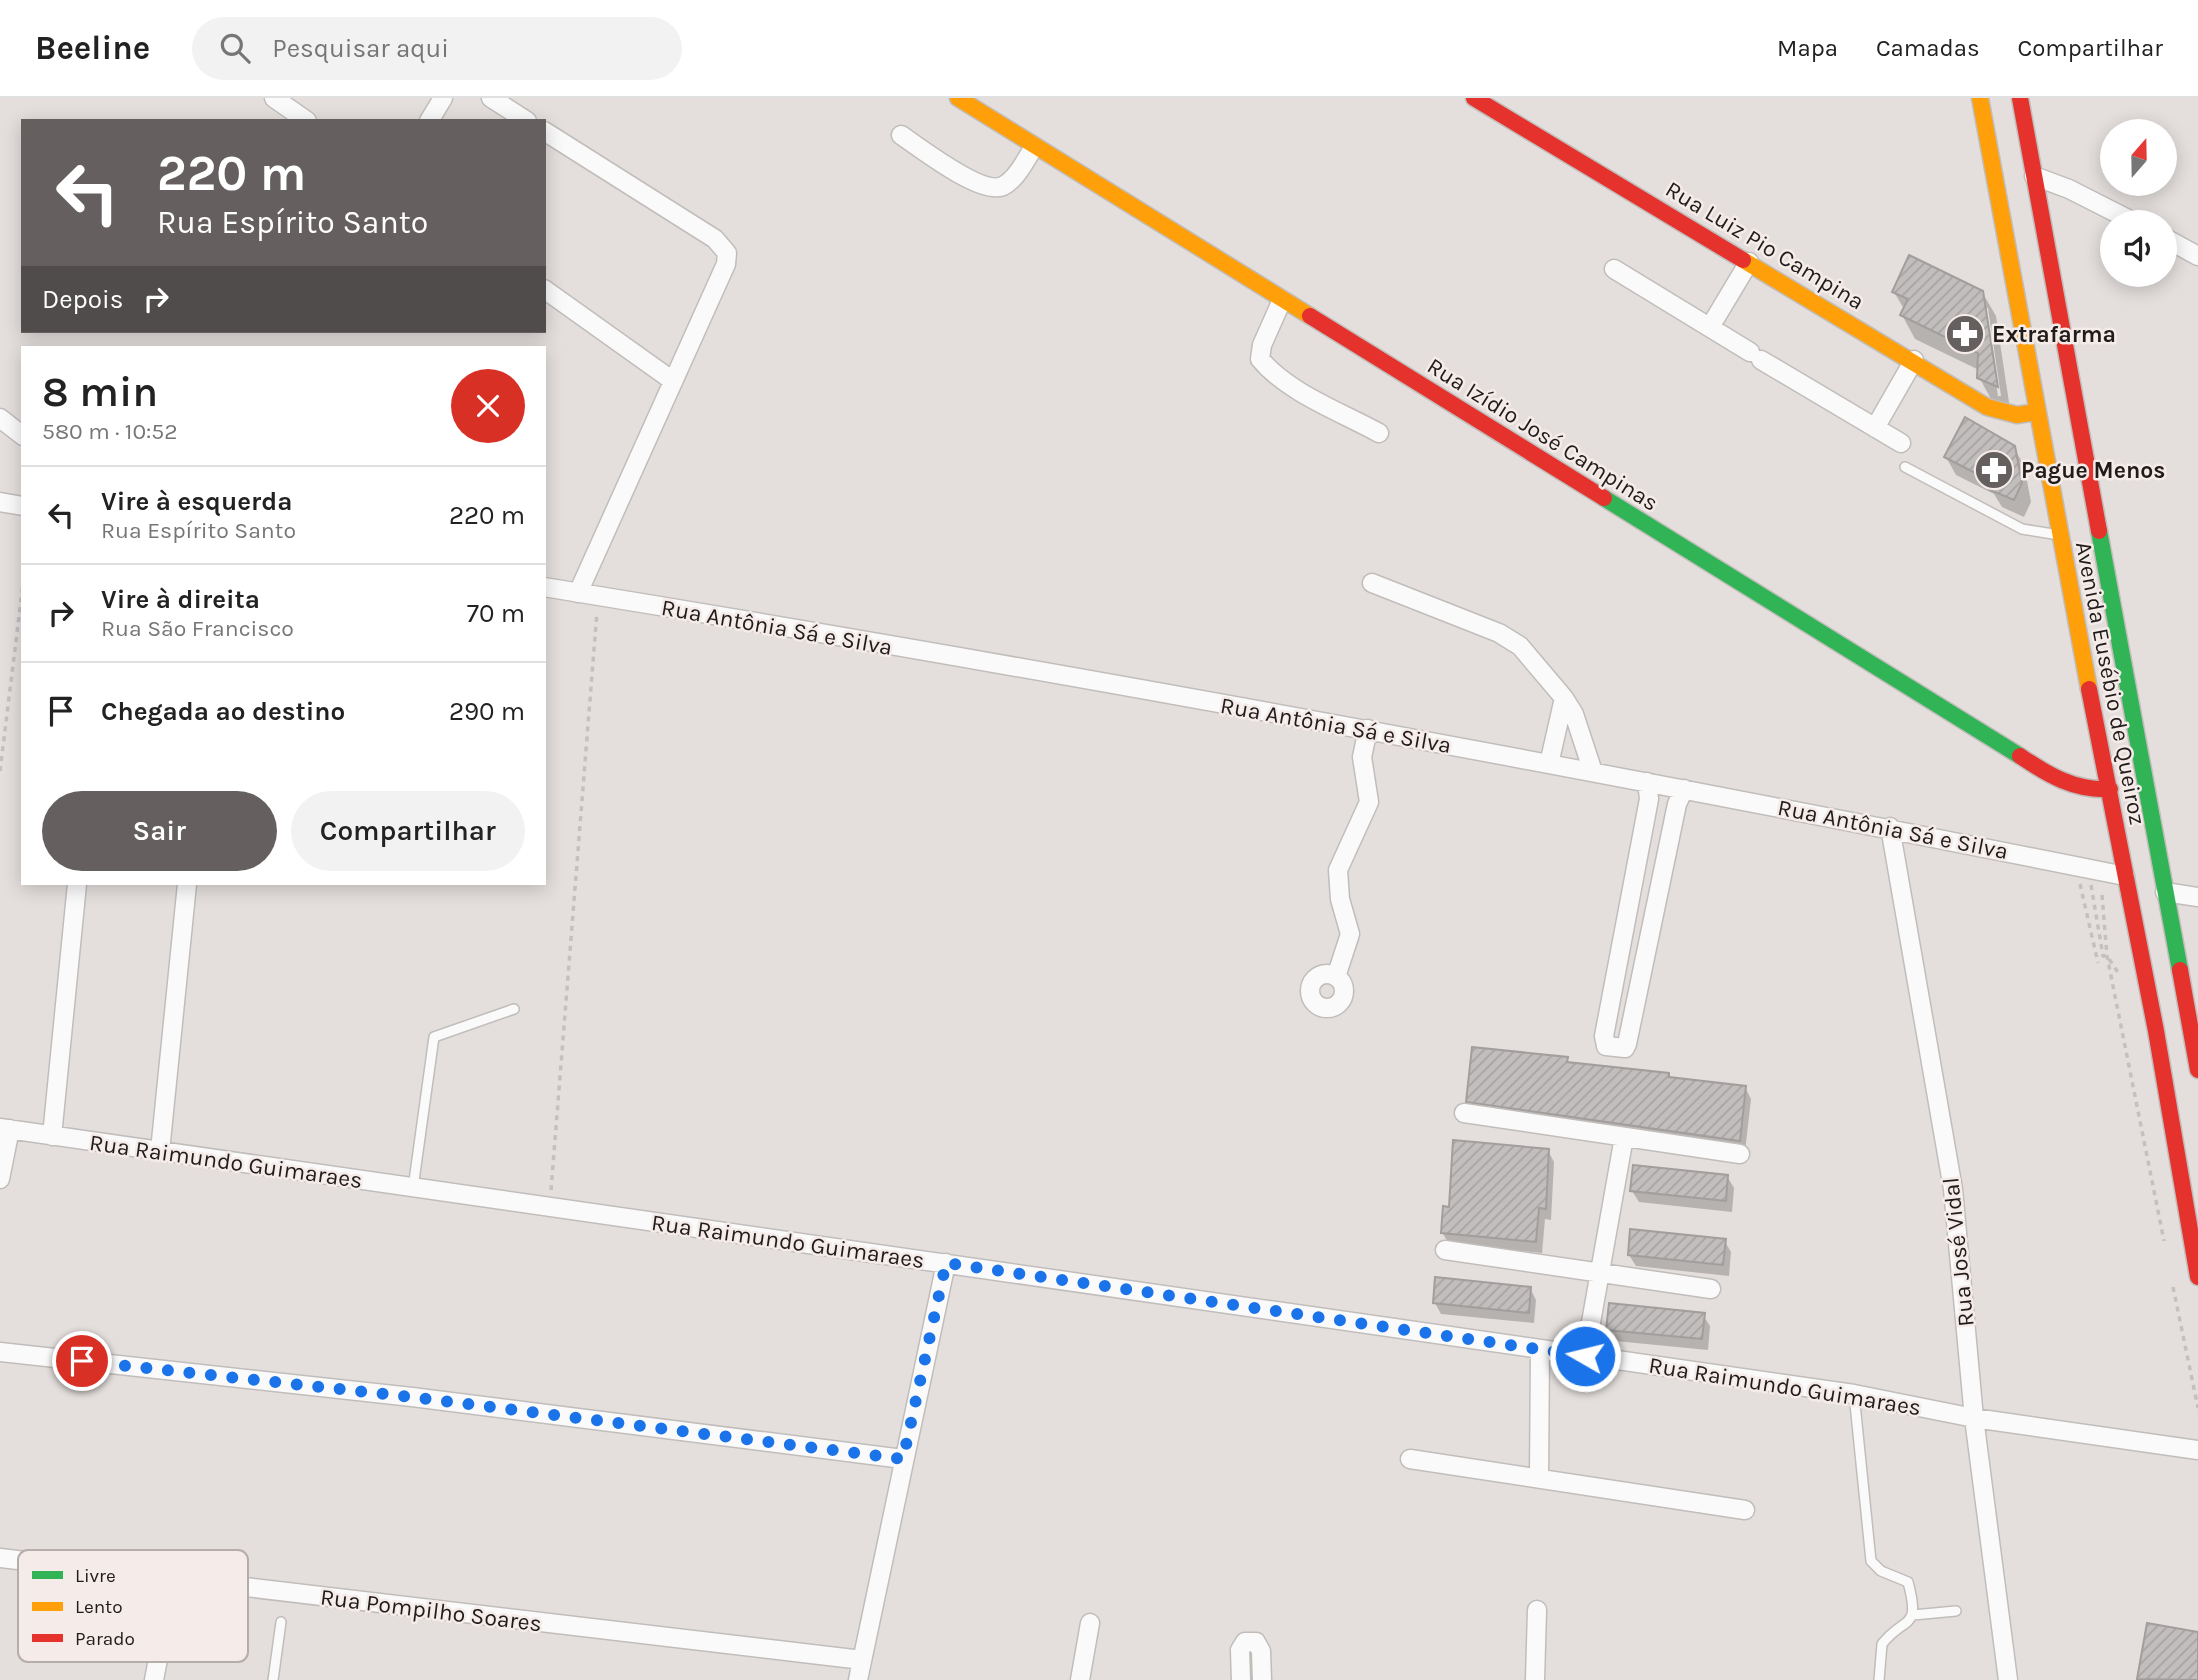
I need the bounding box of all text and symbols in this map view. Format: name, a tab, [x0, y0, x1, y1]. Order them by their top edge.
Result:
search box	[192, 17, 682, 80]
text: Beeline	[35, 29, 150, 67]
icon: search	[216, 29, 254, 67]
text: Pesquisar aqui	[272, 33, 449, 64]
text: Mapa	[1777, 34, 1838, 62]
text: Camadas	[1876, 34, 1980, 62]
text: Compartilhar	[2018, 34, 2163, 62]
north arrow	[2100, 119, 2177, 196]
map controls	[2100, 119, 2177, 287]
text: 220 m	[157, 145, 306, 202]
icon: left	[42, 147, 133, 238]
street label: Rua Luiz Pio Campina	[1661, 175, 1869, 315]
text: Rua Espírito Santo	[157, 204, 428, 241]
button: sound	[2100, 210, 2177, 287]
icon: right	[137, 280, 175, 318]
text: Depois	[42, 284, 123, 315]
pharmacy icon: Extrafarma	[1944, 313, 1986, 355]
place label: Extrafarma	[1992, 321, 2116, 348]
street label: Rua Izídio José Campinas	[1422, 352, 1663, 517]
text: 8 min	[42, 367, 158, 417]
button: close	[451, 369, 525, 443]
text: 580 m · 10:52	[42, 418, 178, 445]
pharmacy icon: Pague Menos	[1973, 449, 2015, 491]
place label: Pague Menos	[2021, 457, 2165, 484]
text: Vire à esquerda	[101, 486, 292, 517]
icon: left	[42, 496, 80, 534]
text: 220 m	[449, 500, 525, 531]
text: Rua Espírito Santo	[101, 517, 296, 544]
street label: Avenida Eusébio de Queiroz	[2070, 539, 2151, 827]
text: Vire à direita	[101, 584, 260, 615]
icon: right	[42, 594, 80, 632]
street label: Rua Antônia Sá e Silva	[659, 594, 894, 661]
text: 70 m	[467, 598, 525, 629]
text: Rua São Francisco	[101, 615, 294, 642]
icon: arrive	[42, 692, 80, 730]
street label: Rua Antônia Sá e Silva	[1218, 692, 1453, 759]
text: Chegada ao destino	[101, 696, 345, 727]
text: 290 m	[449, 696, 525, 727]
button: Sair	[42, 791, 277, 871]
button: Compartilhar	[291, 791, 525, 871]
street label: Rua Antônia Sá e Silva	[1775, 794, 2010, 865]
street label: Rua Raimundo Guimaraes	[88, 1129, 364, 1194]
street label: Rua José Vidal	[1937, 1176, 1980, 1328]
street label: Rua Raimundo Guimaraes	[650, 1209, 926, 1274]
position arrow	[1548, 1319, 1622, 1393]
pin	[52, 1331, 112, 1391]
icon: arrive	[63, 1342, 101, 1380]
street label: Rua Raimundo Guimaraes	[1647, 1352, 1923, 1421]
legend	[18, 1550, 248, 1662]
text: Livre	[75, 1565, 116, 1587]
street label: Rua Pompilho Soares	[319, 1584, 543, 1637]
text: Lento	[75, 1596, 123, 1618]
text: Parado	[75, 1628, 135, 1650]

